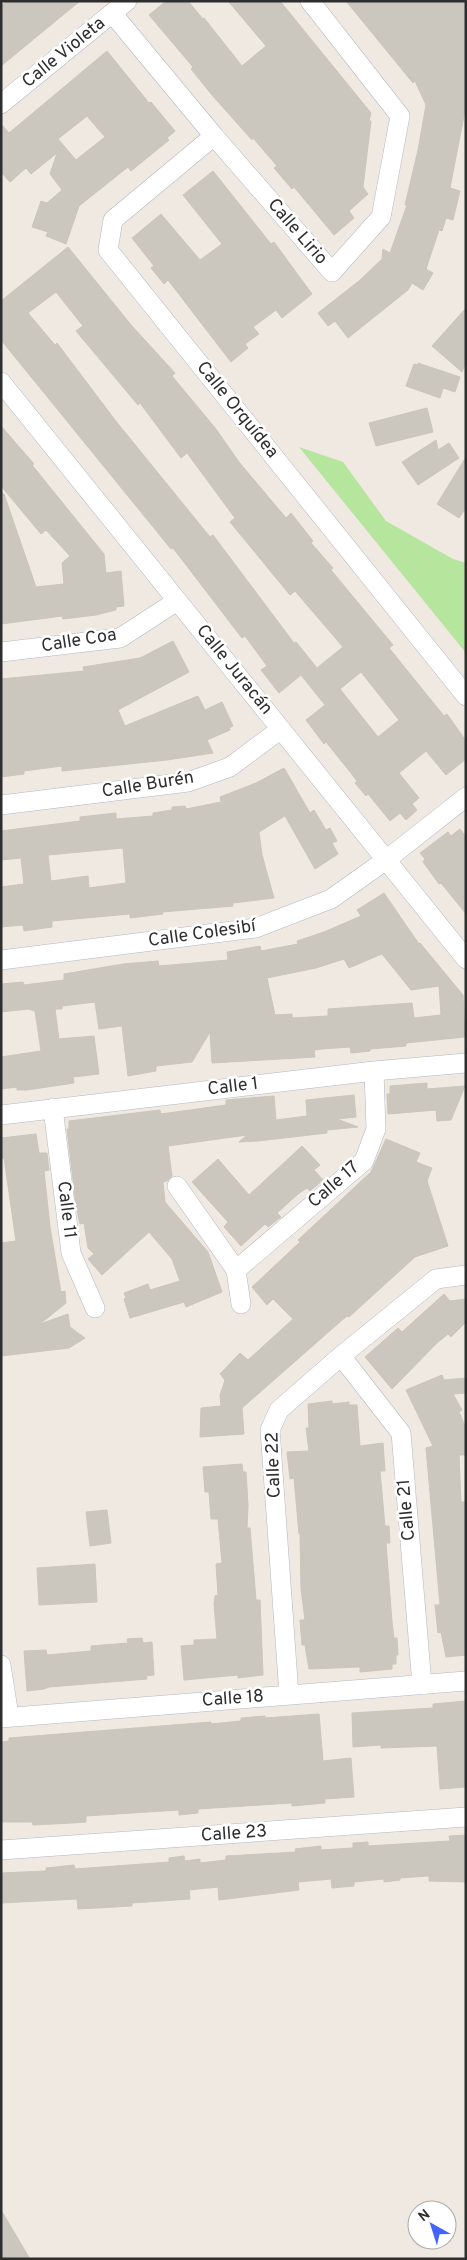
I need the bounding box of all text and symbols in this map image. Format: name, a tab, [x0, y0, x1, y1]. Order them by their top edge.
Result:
street label: Calle Violeta	[18, 12, 110, 94]
street label: Calle Lirio	[262, 194, 332, 270]
street label: Calle Orquídea	[191, 357, 283, 463]
street label: Calle Juracán	[191, 620, 277, 720]
street label: Calle Coa	[40, 624, 118, 658]
street label: Calle Burén	[100, 766, 196, 804]
street label: Calle Colesibí	[147, 915, 259, 953]
street label: Calle 1	[206, 1072, 260, 1102]
street label: Calle 17	[304, 1156, 364, 1214]
street label: Calle 11	[51, 1180, 81, 1240]
street label: Calle 22	[261, 1431, 287, 1499]
street label: Calle 21	[393, 1478, 421, 1542]
street label: Calle 18	[201, 1685, 265, 1713]
street label: Calle 23	[200, 1820, 268, 1848]
north arrow	[407, 2200, 457, 2250]
text: N	[416, 2206, 434, 2226]

